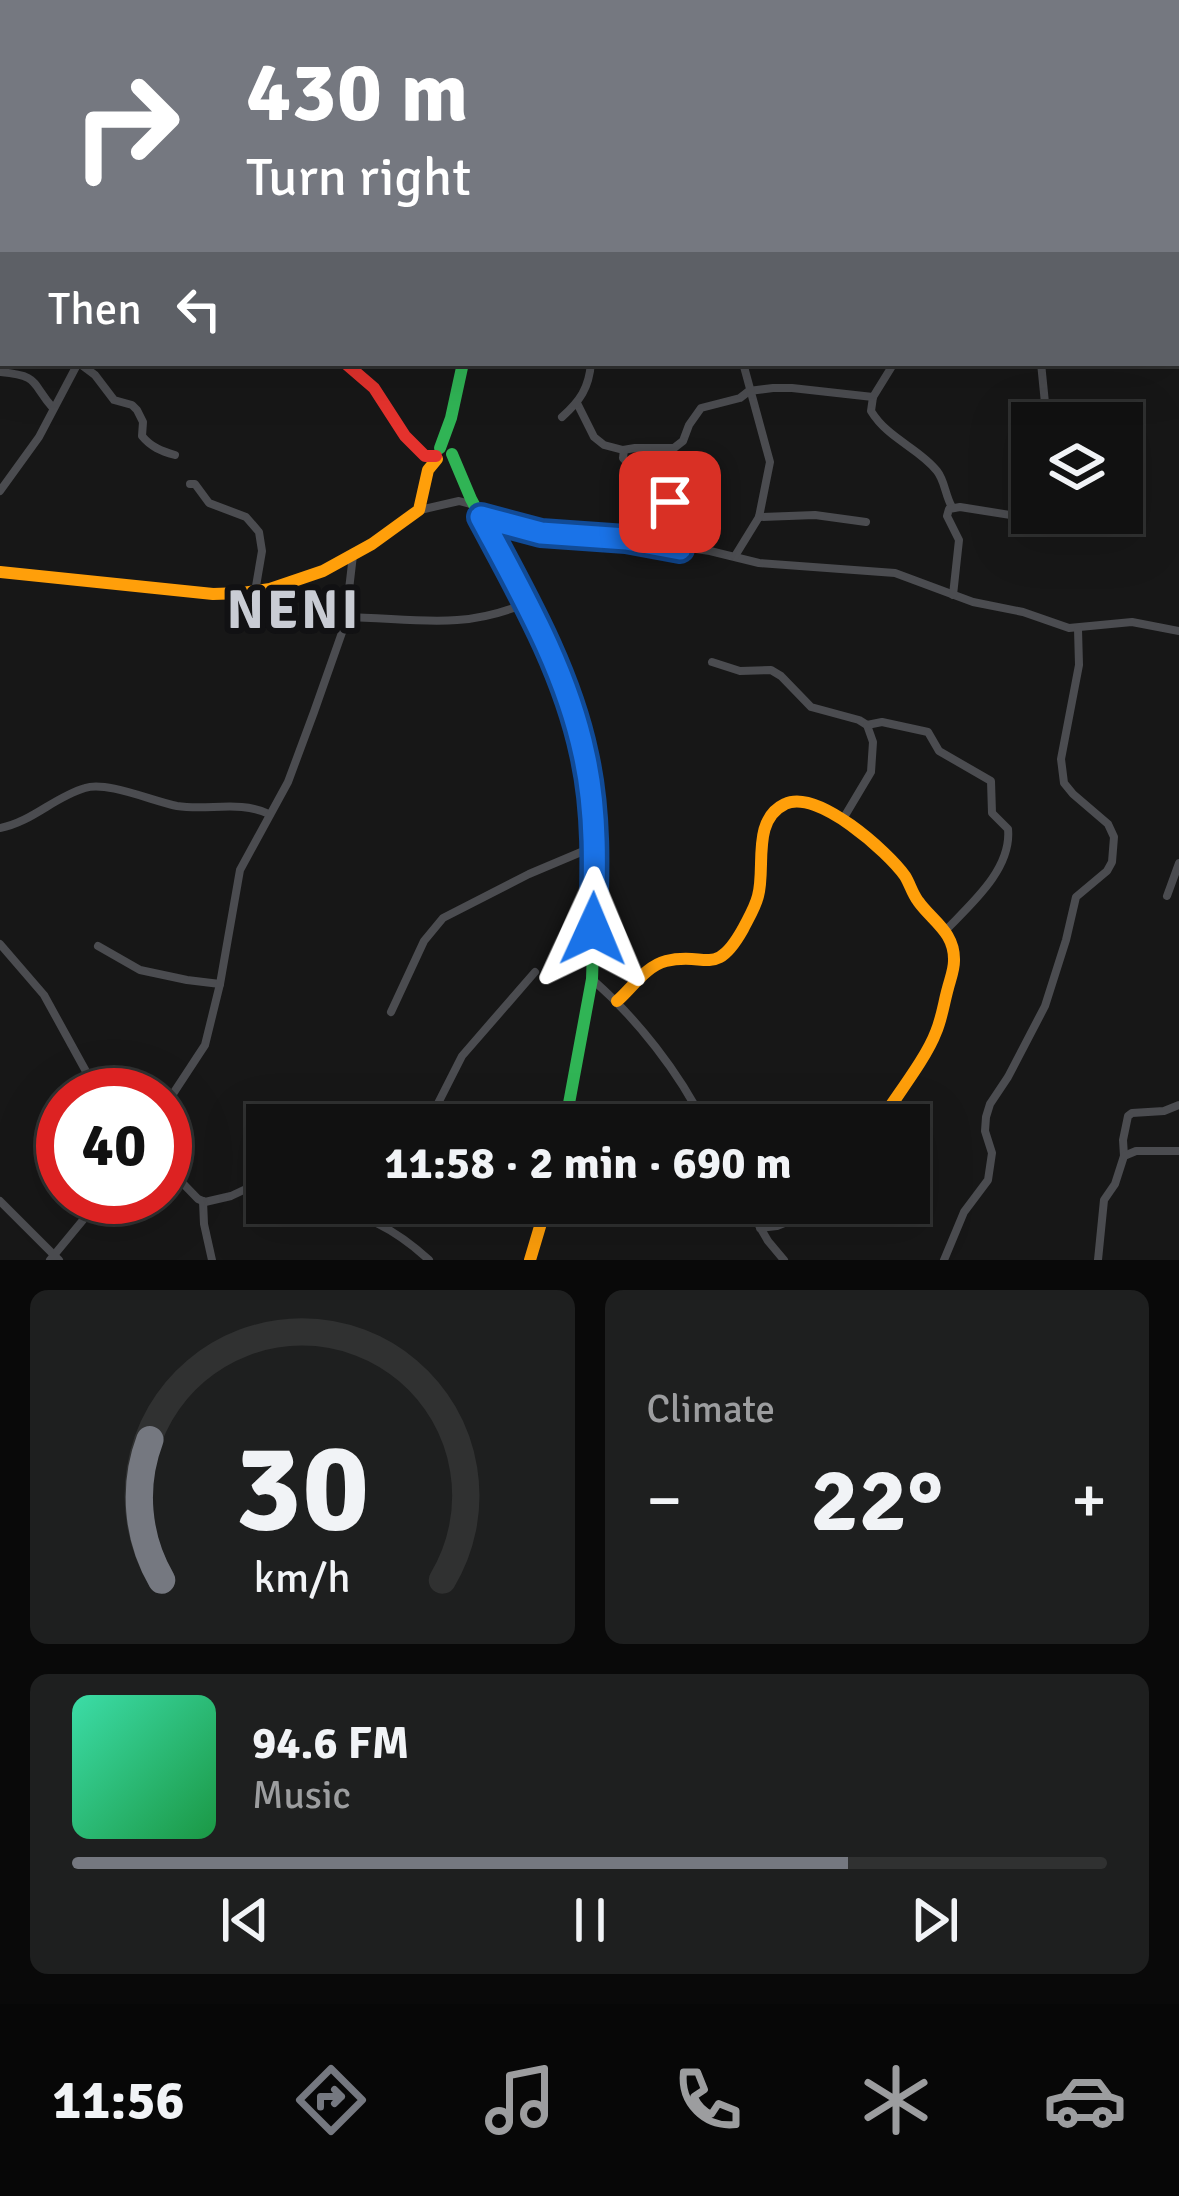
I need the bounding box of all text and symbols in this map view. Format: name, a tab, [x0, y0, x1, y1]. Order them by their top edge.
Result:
text: 430 m	[246, 41, 468, 145]
icon: right	[48, 48, 204, 204]
text: Turn right	[246, 144, 471, 211]
icon: left	[166, 276, 232, 342]
text: Then	[48, 282, 142, 337]
map controls	[1011, 402, 1143, 534]
button: layers	[1011, 402, 1143, 534]
pin	[619, 451, 721, 553]
icon: arrive	[637, 469, 703, 535]
district label: NENI	[226, 577, 362, 644]
position arrow	[530, 866, 656, 992]
speed limit sign: 40	[36, 1068, 192, 1224]
text: 11:58 · 2 min · 690 m	[384, 1136, 792, 1191]
text: Climate	[647, 1385, 775, 1433]
text: 30	[235, 1412, 370, 1565]
text: 22°	[810, 1445, 943, 1556]
text: −	[647, 1460, 682, 1541]
text: +	[1071, 1460, 1107, 1541]
text: km/h	[254, 1552, 351, 1605]
text: 94.6 FM	[252, 1716, 409, 1771]
text: Music	[252, 1771, 351, 1819]
icon: previous	[212, 1887, 278, 1953]
icon: pause	[557, 1887, 623, 1953]
icon: next	[902, 1887, 968, 1953]
icon: directions	[289, 2058, 373, 2142]
icon: music	[478, 2058, 562, 2142]
icon: phone	[666, 2058, 750, 2142]
icon: climate	[854, 2058, 938, 2142]
icon: car	[1043, 2058, 1127, 2142]
text: 11:56	[52, 2067, 185, 2134]

